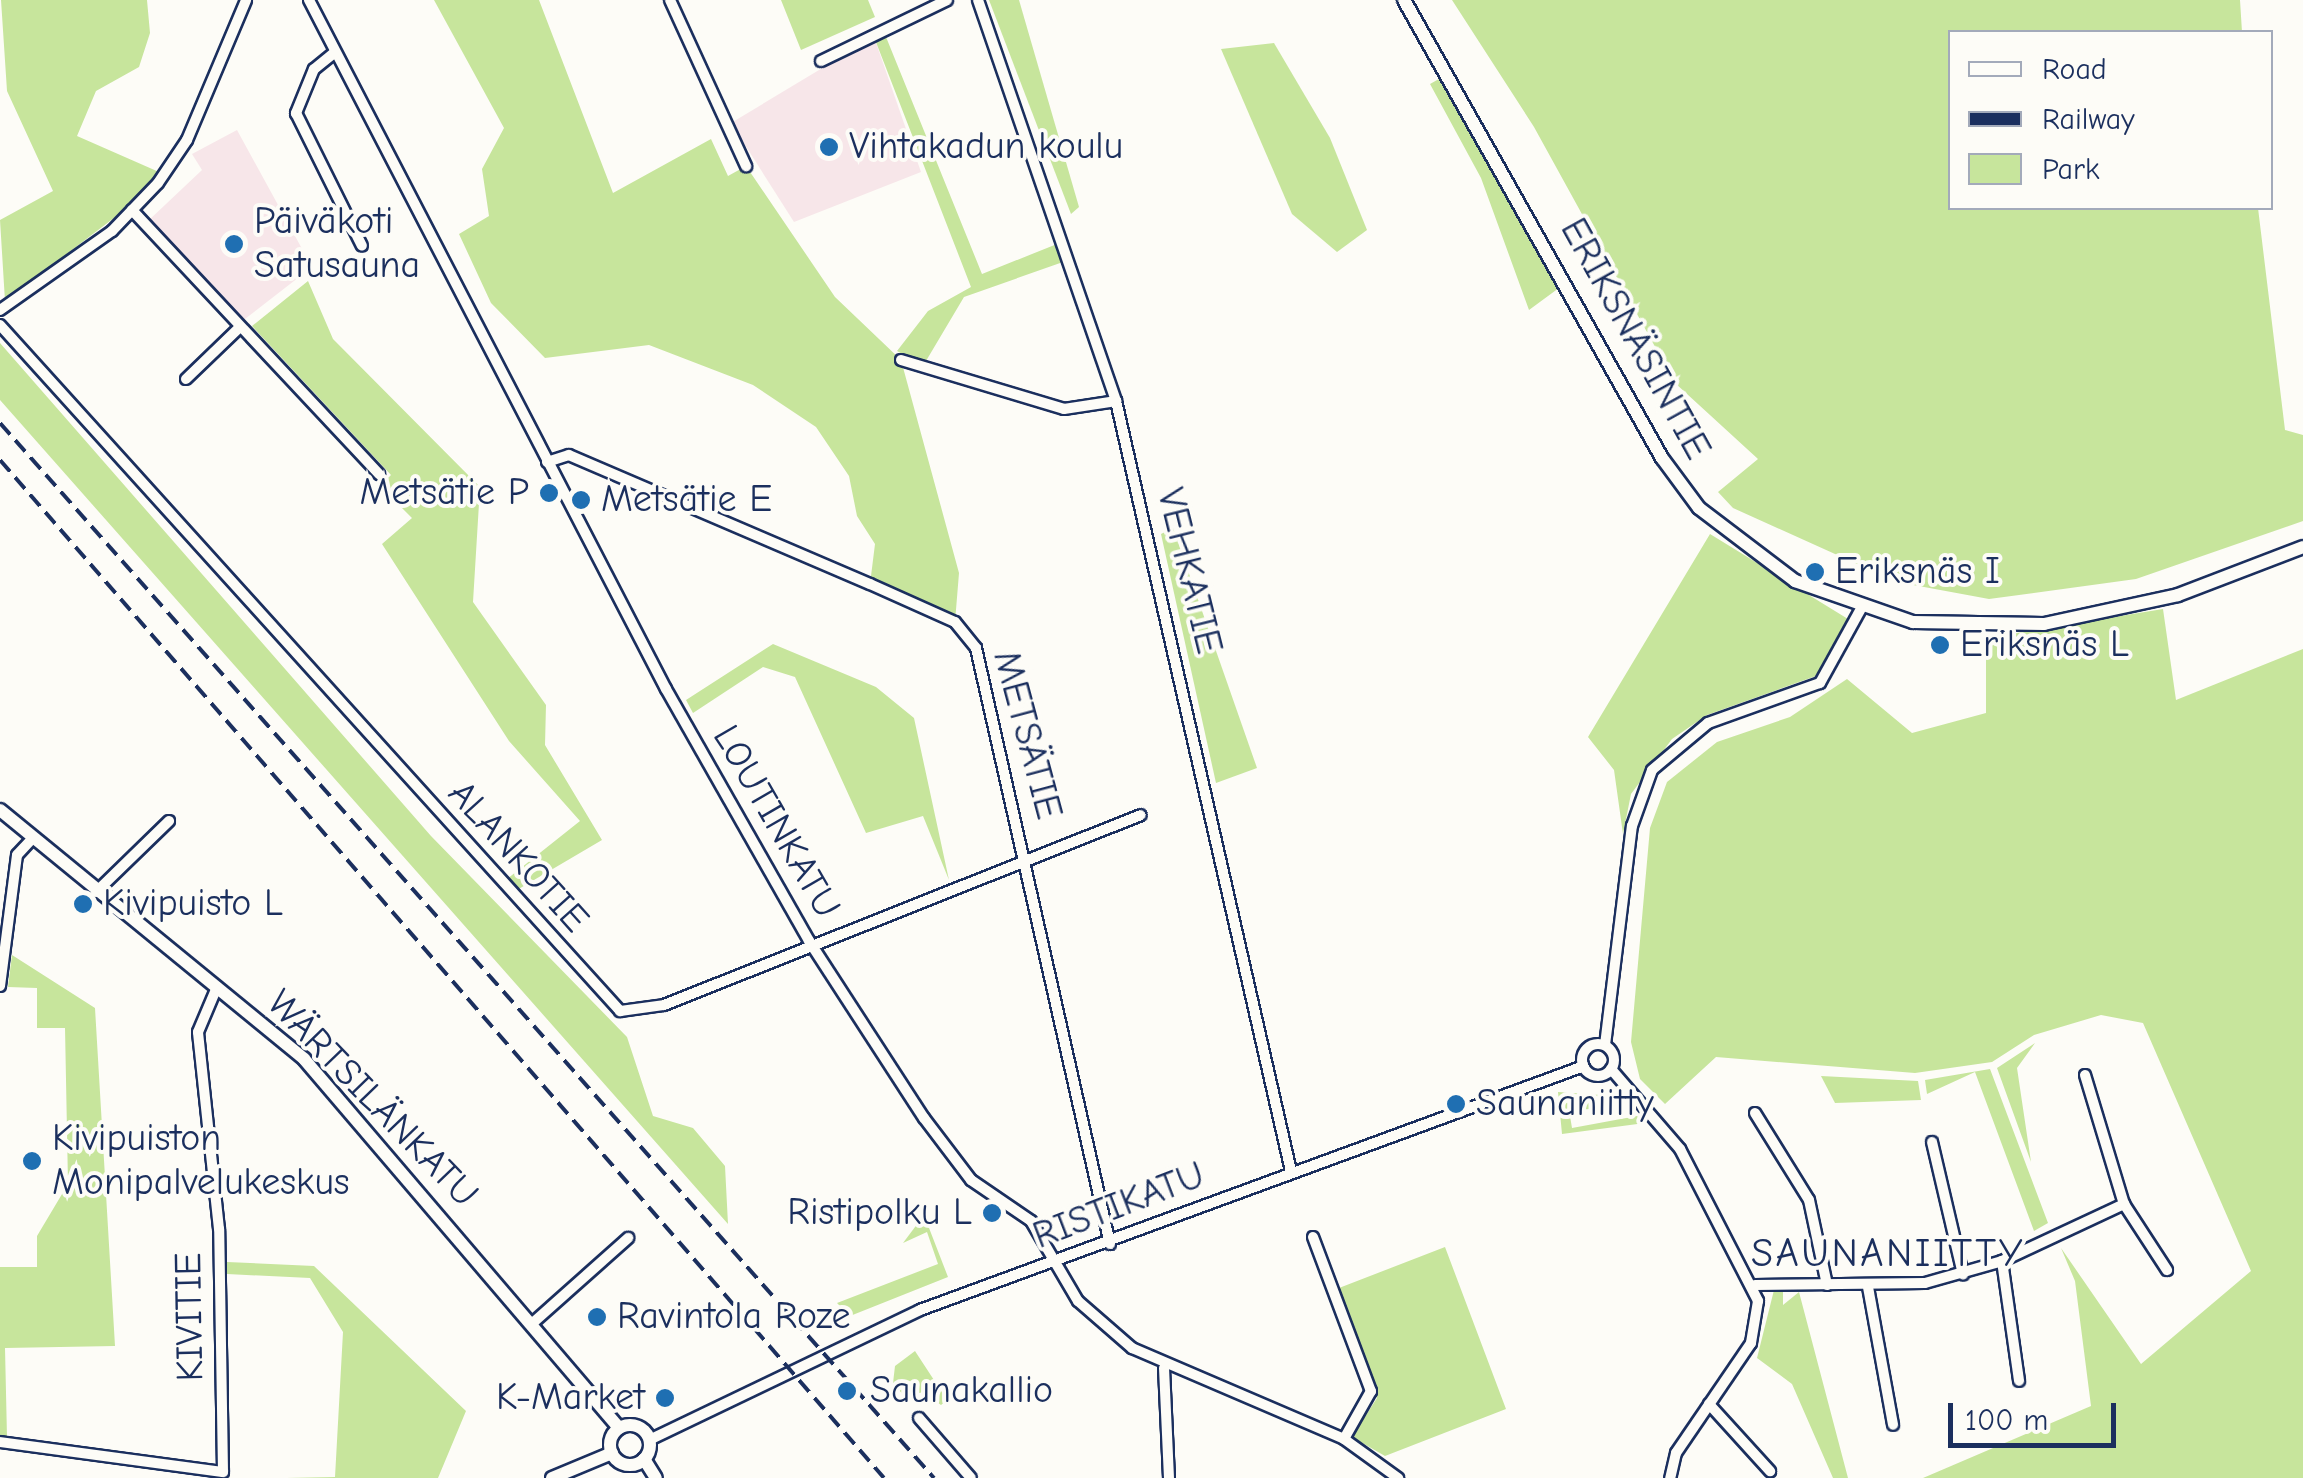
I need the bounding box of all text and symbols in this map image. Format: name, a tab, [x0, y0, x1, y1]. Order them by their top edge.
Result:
legend	[1948, 30, 2273, 210]
text: Road	[2042, 52, 2107, 87]
text: Railway	[2042, 102, 2135, 137]
place label: Vihtakadun koulu	[849, 124, 1123, 170]
marker: Vihtakadun koulu	[818, 136, 840, 158]
text: Park	[2042, 152, 2099, 187]
place label: Päiväkoti Satusauna	[254, 199, 420, 288]
street label: ERIKSNÄSINTIE	[1550, 211, 1720, 467]
marker: Päiväkoti Satusauna	[223, 233, 245, 255]
place label: Metsätie P	[359, 470, 529, 516]
place label: Metsätie E	[601, 477, 772, 523]
marker: Metsätie P	[538, 482, 560, 504]
street label: VEHKATIE	[1146, 484, 1232, 658]
marker: Metsätie E	[570, 489, 592, 511]
place label: Eriksnäs I	[1835, 549, 2000, 595]
marker: Eriksnäs I	[1804, 561, 1826, 583]
place label: Eriksnäs L	[1960, 622, 2129, 668]
marker: Eriksnäs L	[1929, 634, 1951, 656]
street label: METSÄTIE	[983, 646, 1071, 824]
street label: LOUTINKATU	[703, 718, 849, 926]
street label: ALANKOTIE	[438, 772, 598, 942]
place label: Kivipuisto L	[103, 881, 283, 927]
marker: Kivipuisto L	[72, 893, 94, 915]
street label: WÄRTSILÄNKATU	[257, 981, 487, 1217]
place label: Saunaniitty	[1476, 1081, 1654, 1127]
marker: Saunaniitty	[1445, 1093, 1467, 1115]
place label: Kivipuiston Monipalvelukeskus	[52, 1116, 350, 1206]
marker: Kivipuiston Monipalvelukeskus	[21, 1150, 43, 1172]
street label: RISTIKATU	[1027, 1152, 1211, 1260]
place label: Ristipolku L	[787, 1190, 972, 1236]
marker: Ristipolku L	[981, 1202, 1003, 1224]
district label: SAUNANIITTY	[1751, 1229, 2025, 1277]
street label: KIVITIE	[166, 1252, 214, 1382]
place label: Ravintola Roze	[617, 1294, 851, 1340]
marker: Ravintola Roze	[586, 1306, 608, 1328]
place label: Saunakallio	[870, 1368, 1053, 1414]
place label: K-Market	[496, 1375, 645, 1421]
marker: Saunakallio	[834, 1378, 860, 1404]
scale bar	[1953, 1383, 2120, 1445]
marker: K-Market	[654, 1387, 676, 1409]
text: 100 m	[1965, 1403, 2048, 1438]

